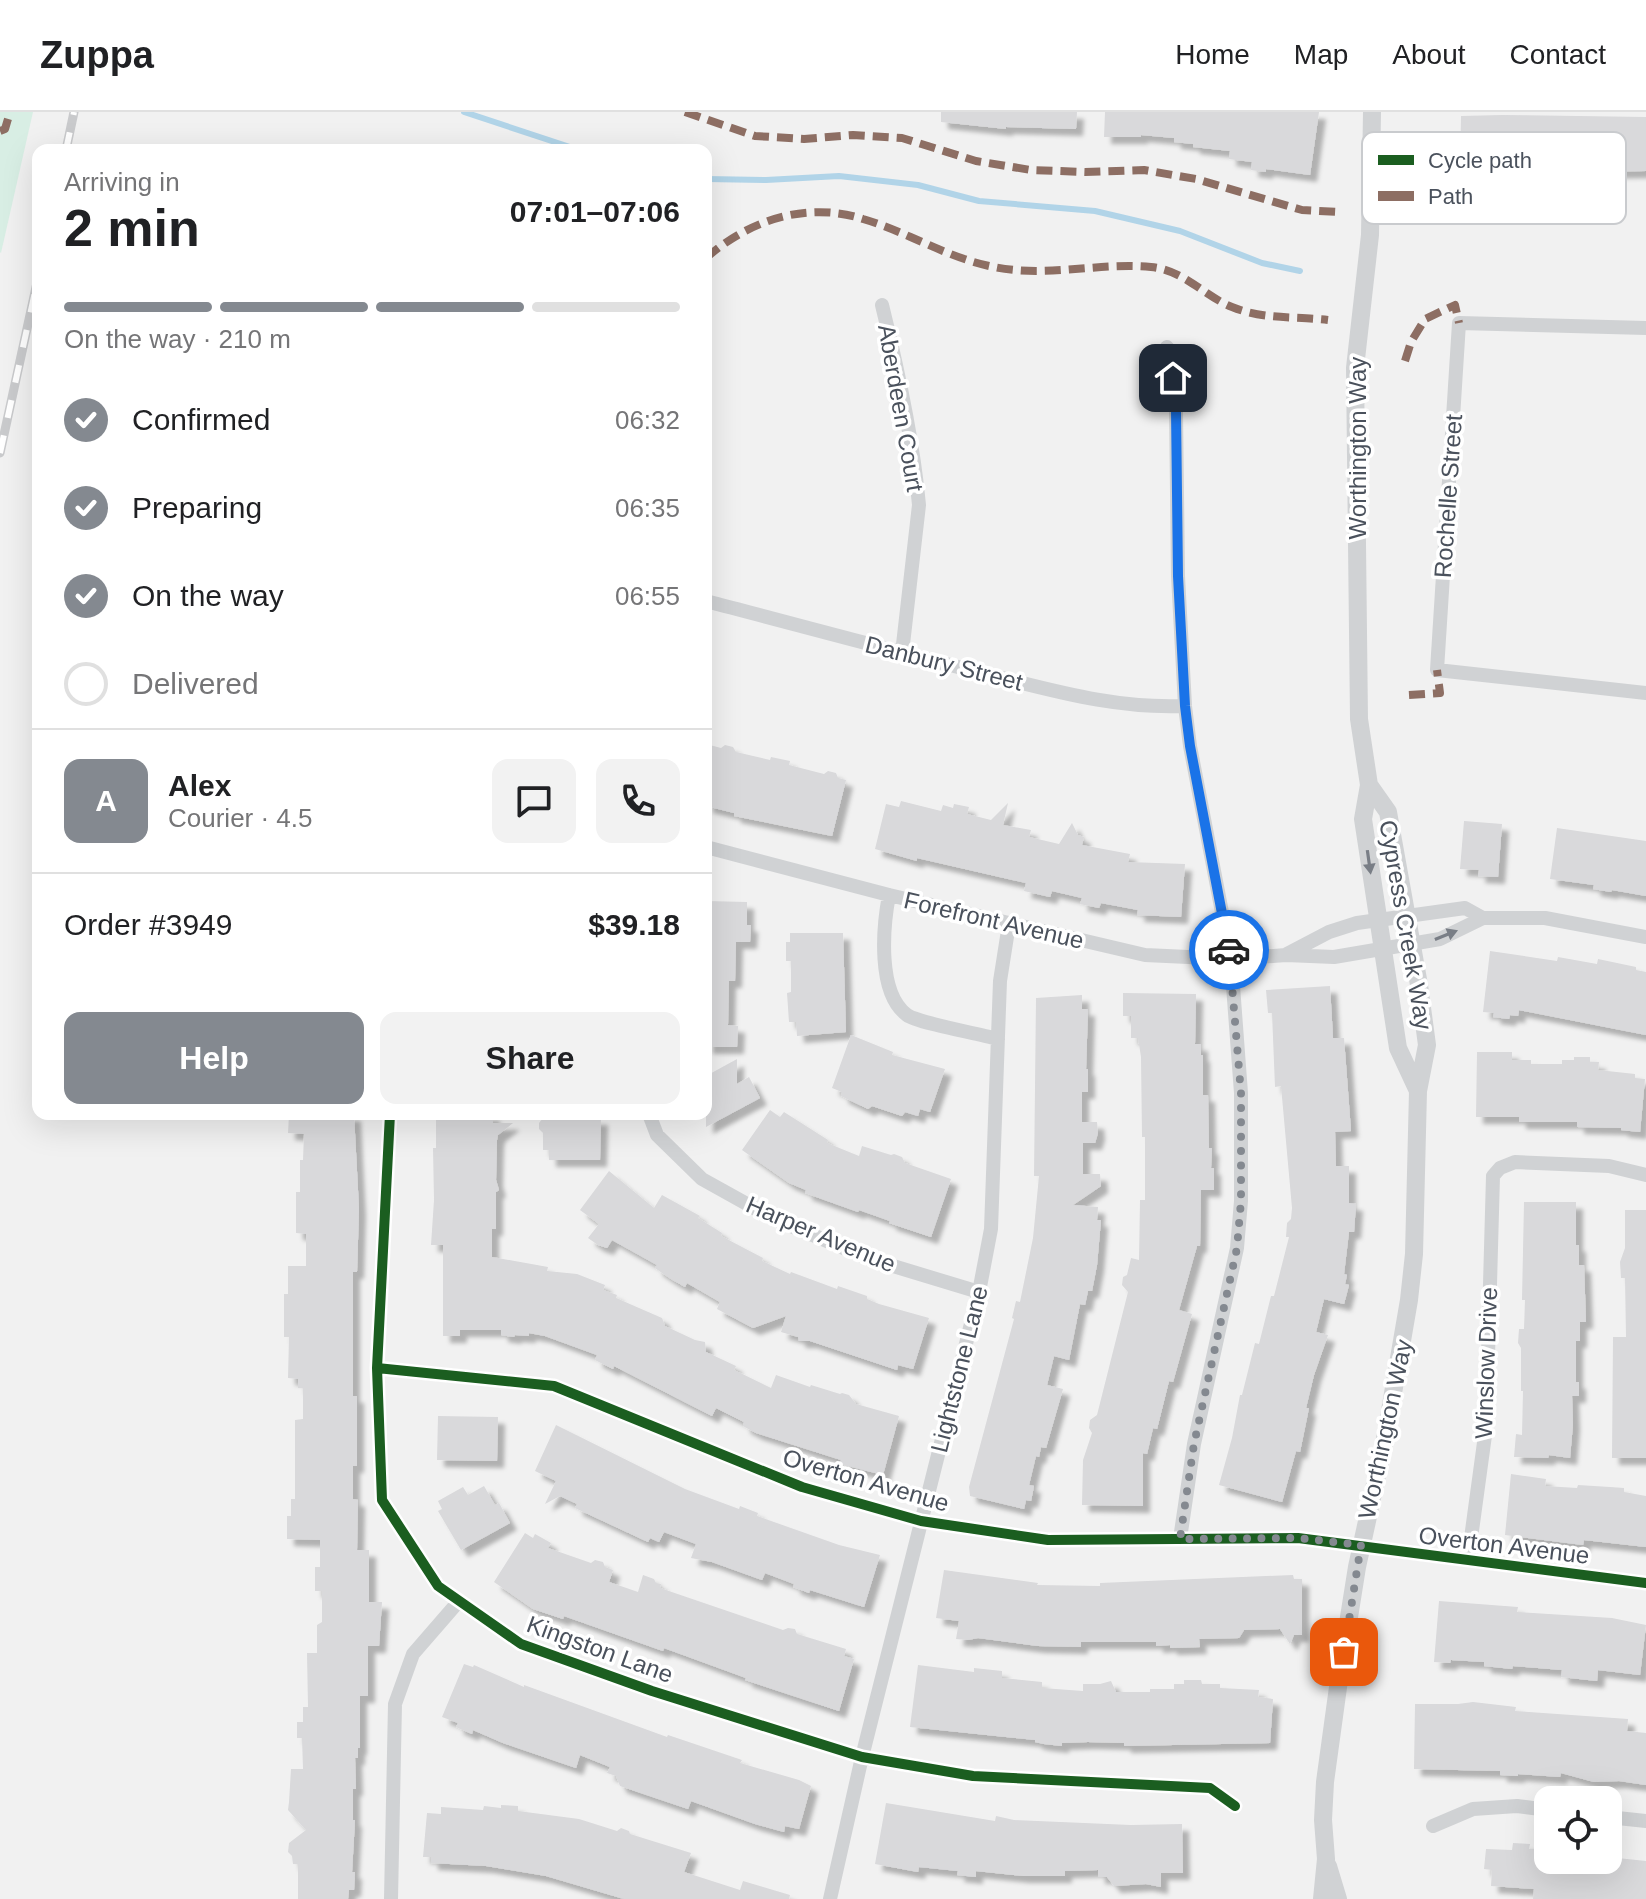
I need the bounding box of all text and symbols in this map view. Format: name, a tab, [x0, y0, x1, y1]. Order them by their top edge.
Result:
text: Zuppa	[40, 34, 154, 76]
text: Home	[1175, 39, 1250, 70]
text: Map	[1294, 39, 1348, 70]
text: About	[1392, 39, 1466, 70]
text: Contact	[1510, 39, 1606, 70]
legend	[1362, 132, 1626, 224]
text: Cycle path	[1428, 148, 1532, 173]
text: Arriving in	[64, 167, 180, 197]
text: Path	[1428, 184, 1473, 209]
text: 07:01–07:06	[510, 195, 680, 228]
text: 2 min	[64, 199, 200, 257]
street label: Aberdeen Court	[873, 322, 929, 494]
text: On the way · 210 m	[64, 324, 291, 354]
pin	[1139, 344, 1207, 412]
icon: home	[1151, 356, 1195, 400]
street label: Worthington Way	[1344, 357, 1371, 539]
icon: check	[64, 398, 108, 442]
text: Confirmed	[132, 403, 270, 436]
text: 06:32	[615, 405, 680, 435]
street label: Rochelle Street	[1429, 413, 1467, 579]
icon: check	[64, 486, 108, 530]
text: Preparing	[132, 491, 262, 524]
text: 06:35	[615, 493, 680, 523]
icon: check	[64, 574, 108, 618]
text: On the way	[132, 579, 284, 612]
text: 06:55	[615, 581, 680, 611]
street label: Danbury Street	[862, 630, 1026, 696]
text: Delivered	[132, 667, 259, 700]
button: chat	[492, 759, 576, 843]
button: phone	[596, 759, 680, 843]
text: Alex	[168, 769, 231, 802]
text: A	[95, 784, 117, 817]
text: Courier · 4.5	[168, 803, 313, 833]
street label: Cypress Creek Way	[1374, 818, 1438, 1032]
one-way arrow	[1363, 850, 1376, 875]
street label: Forefront Avenue	[901, 886, 1087, 954]
text: Order #3949	[64, 908, 232, 941]
text: $39.18	[588, 908, 680, 941]
courier	[1189, 910, 1269, 990]
icon: car	[1207, 928, 1251, 972]
one-way arrow	[1434, 929, 1458, 942]
button: Help	[64, 1012, 364, 1104]
button: Share	[380, 1012, 680, 1104]
street label: Harper Avenue	[742, 1190, 900, 1278]
street label: Lightstone Lane	[925, 1283, 993, 1455]
street label: Winslow Drive	[1470, 1287, 1502, 1439]
street label: Worthington Way	[1353, 1337, 1417, 1521]
street label: Overton Avenue	[780, 1443, 952, 1517]
street label: Overton Avenue	[1417, 1521, 1591, 1569]
street label: Kingston Lane	[523, 1610, 677, 1688]
pin	[1310, 1618, 1378, 1686]
icon: bag	[1322, 1630, 1366, 1674]
map controls	[1534, 1786, 1622, 1874]
button: locate	[1534, 1786, 1622, 1874]

